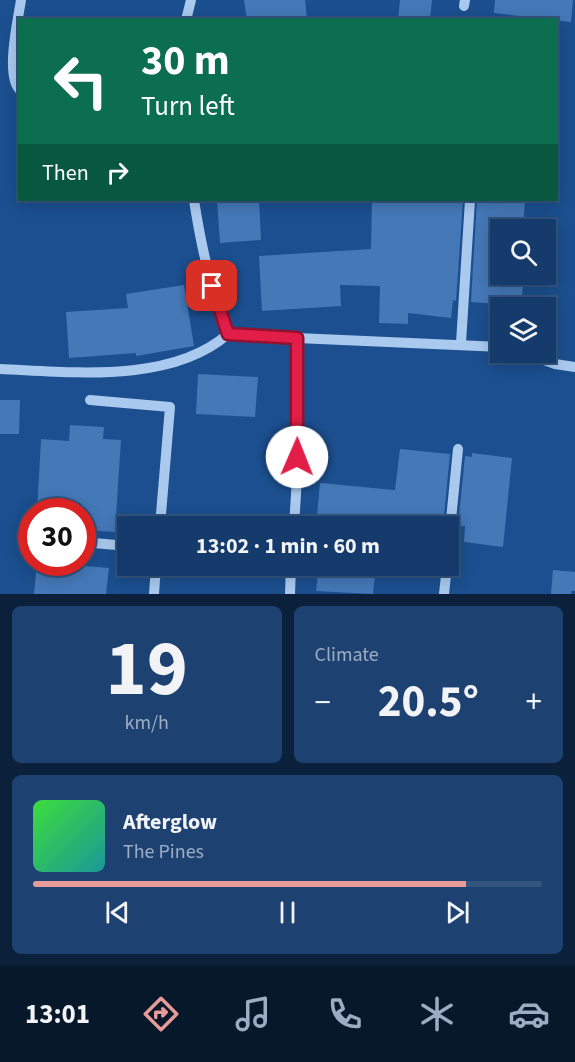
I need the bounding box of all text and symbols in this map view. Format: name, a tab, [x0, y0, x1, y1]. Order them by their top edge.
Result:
text: 30 m	[141, 31, 230, 91]
icon: left	[42, 42, 120, 120]
text: Turn left	[141, 87, 235, 126]
icon: right	[101, 156, 134, 189]
text: Then	[42, 157, 89, 189]
map controls	[490, 219, 556, 363]
button: search	[490, 219, 556, 285]
pin	[186, 260, 237, 311]
icon: arrive	[195, 269, 228, 302]
button: layers	[490, 297, 556, 363]
position arrow	[265, 425, 329, 489]
speed limit sign: 30	[18, 498, 96, 576]
text: 13:02 · 1 min · 60 m	[196, 530, 380, 562]
text: 19	[106, 614, 188, 725]
text: Climate	[315, 641, 379, 669]
text: 20.5°	[378, 670, 479, 734]
text: −	[315, 679, 331, 726]
text: +	[526, 679, 542, 726]
text: km/h	[125, 709, 169, 737]
text: Afterglow	[123, 806, 217, 838]
text: The Pines	[123, 838, 204, 866]
icon: previous	[101, 896, 134, 929]
icon: pause	[271, 896, 304, 929]
icon: next	[441, 896, 474, 929]
icon: directions	[140, 993, 182, 1035]
icon: music	[232, 993, 274, 1035]
icon: phone	[324, 993, 366, 1035]
icon: climate	[416, 993, 458, 1035]
icon: car	[508, 993, 550, 1035]
text: 13:01	[25, 995, 90, 1034]

